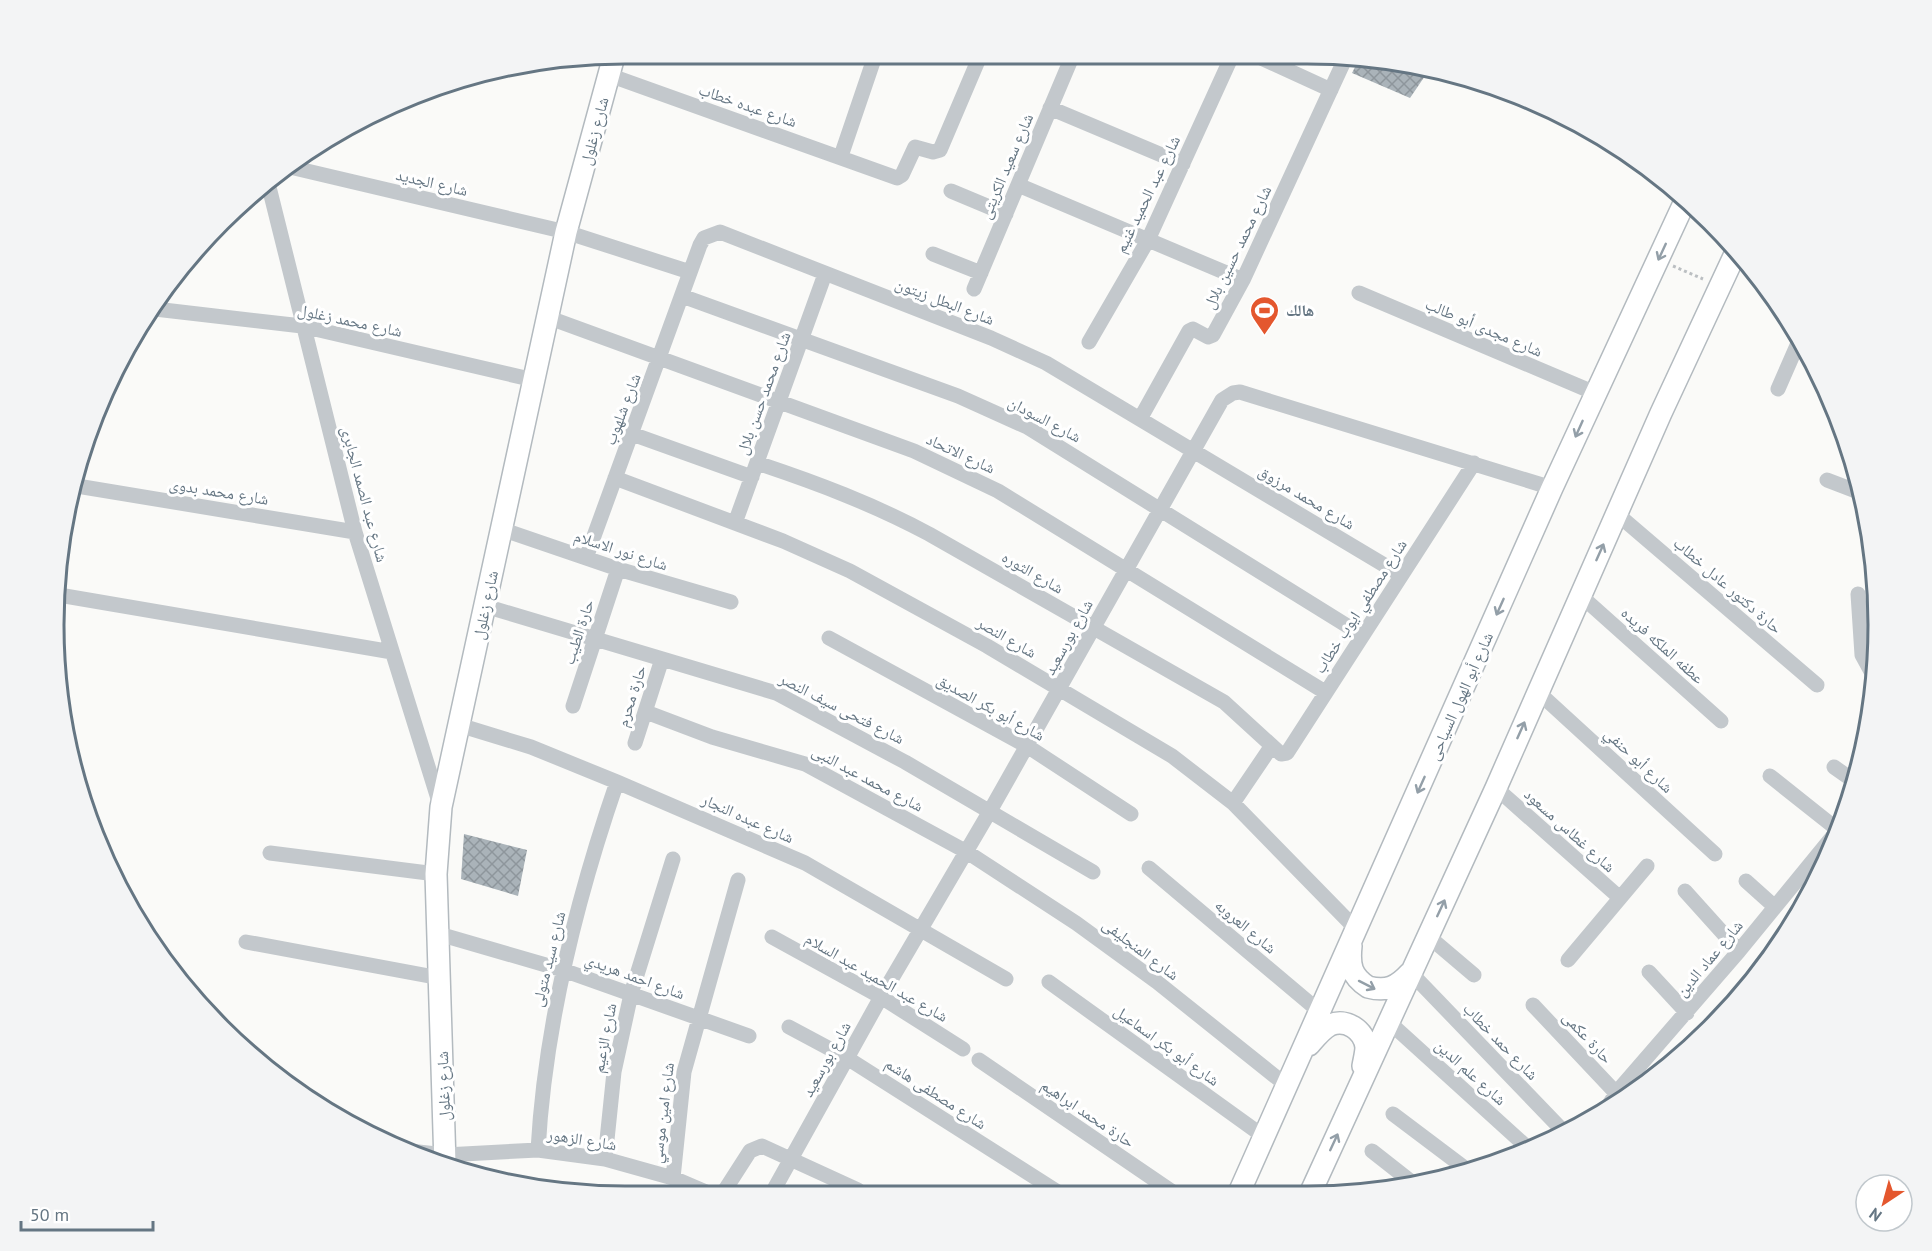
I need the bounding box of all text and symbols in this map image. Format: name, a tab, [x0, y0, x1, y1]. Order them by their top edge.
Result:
street label: شارع عبده خطاب	[696, 79, 800, 132]
street label: شارع زغلول	[575, 95, 614, 168]
street label: شارع سعيد الكريتى	[975, 110, 1038, 222]
street label: شارع عبد الحميد غنيم	[1110, 132, 1185, 256]
street label: شارع الجديد	[394, 164, 470, 201]
street label: شارع محمد حسين بلال	[1198, 182, 1276, 312]
one-way arrow	[1655, 243, 1667, 261]
street label: شارع البطل زيتون	[892, 273, 997, 330]
street label: شارع مجدى أبو طالب	[1422, 293, 1546, 362]
sports icon: هالك	[1249, 294, 1281, 336]
street label: شارع محمد زغلول	[296, 299, 404, 342]
place label: هالك	[1286, 300, 1314, 320]
street label: شارع محمد حسن بلال	[732, 329, 795, 457]
street label: شارع شلهوب	[599, 370, 646, 448]
street label: شارع السودان	[1005, 391, 1085, 447]
one-way arrow	[1573, 419, 1584, 437]
street label: شارع عبد الصمد الجابرى	[336, 424, 393, 564]
street label: شارع الاتحاد	[923, 428, 999, 479]
street label: شارع محمد مرزوق	[1255, 460, 1359, 534]
street label: شارع محمد بدوى	[168, 473, 270, 510]
street label: شارع نور الاسلام	[571, 525, 670, 575]
street label: حارة دكتور عادل خطاب	[1669, 532, 1786, 638]
street label: شارع مصطفي ايوب خطاب	[1309, 535, 1413, 679]
one-way arrow	[1594, 543, 1606, 561]
street label: شارع الثوره	[998, 546, 1067, 598]
street label: شارع زغلول	[468, 569, 503, 641]
street label: شارع بورسعيد	[1039, 596, 1098, 679]
street label: حارة الطيب	[558, 597, 598, 667]
one-way arrow	[1494, 597, 1505, 616]
street label: عطفه الملكه فريده	[1617, 602, 1709, 688]
street label: شارع النصر	[972, 611, 1040, 663]
street label: شارع أبو الهول السياحى	[1423, 629, 1498, 764]
street label: حارة محرم	[612, 663, 651, 730]
street label: شارع فتحى سيف النصر	[775, 667, 908, 749]
street label: شارع أبو بكر الصديق	[933, 669, 1048, 746]
one-way arrow	[1516, 722, 1527, 740]
street label: شارع أبو حنفي	[1598, 723, 1678, 799]
street label: شارع محمد عبد النبى	[808, 740, 927, 817]
one-way arrow	[1415, 776, 1426, 794]
street label: شارع غطاس مسعود	[1520, 784, 1620, 877]
street label: شارع عبده النجار	[698, 788, 797, 848]
street label: شارع العروبه	[1211, 895, 1281, 958]
one-way arrow	[1435, 899, 1447, 917]
street label: شارع سيد متولى	[526, 909, 570, 1009]
street label: شارع المنجليفى	[1098, 914, 1183, 985]
street label: شارع عماد الدين	[1671, 916, 1748, 1001]
street label: شارع عبد الحميد عبد السلام	[802, 928, 952, 1027]
street label: شارع احمد هريدي	[581, 949, 688, 1006]
one-way arrow	[1358, 979, 1376, 991]
street label: شارع حمد خطاب	[1458, 998, 1543, 1085]
street label: شارع أبو بكر اسماعيل	[1110, 1000, 1224, 1091]
street label: شارع الزعيم	[587, 1001, 622, 1075]
street label: حارة عكمى	[1558, 1007, 1617, 1068]
street label: شارع بورسعيد	[797, 1018, 856, 1101]
street label: شارع علم الدين	[1431, 1035, 1511, 1110]
street label: شارع زغلول	[432, 1051, 455, 1121]
street label: شارع مصطفى هاشم	[881, 1053, 991, 1134]
street label: شارع امين موسي	[646, 1061, 681, 1165]
street label: حارة محمد ابراهيم	[1037, 1074, 1139, 1152]
street label: شارع الزهور	[545, 1123, 618, 1155]
one-way arrow	[1328, 1134, 1340, 1152]
north arrow	[1854, 1173, 1914, 1233]
scale bar	[21, 1194, 153, 1232]
text: 50 m	[30, 1203, 69, 1226]
text: N	[1865, 1204, 1885, 1226]

